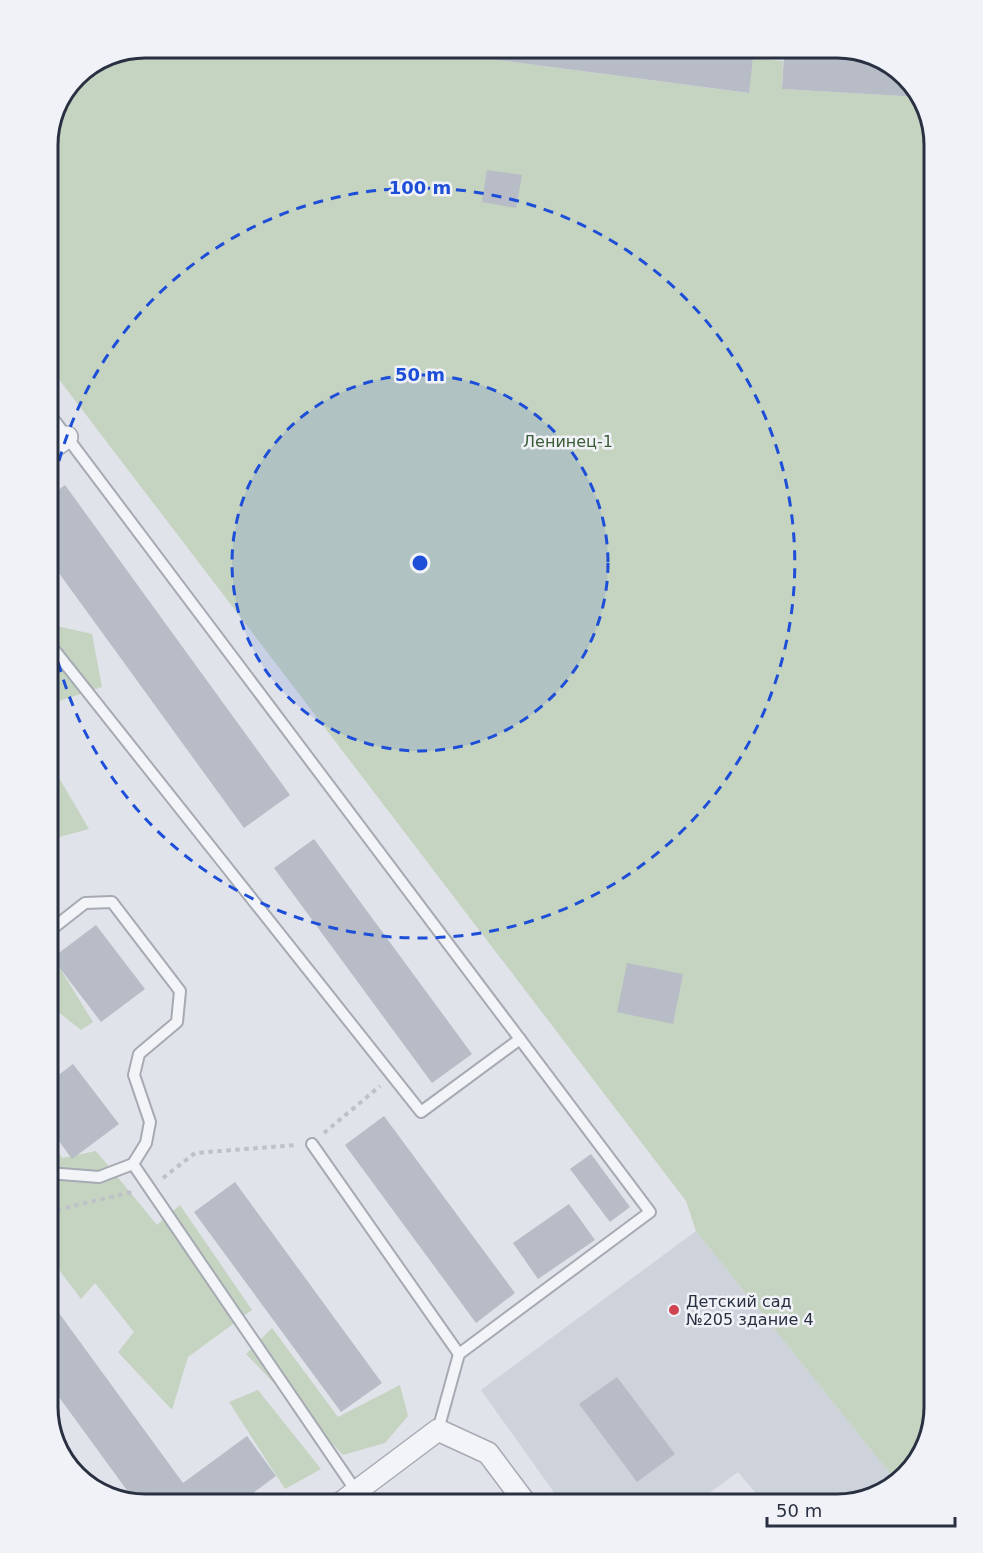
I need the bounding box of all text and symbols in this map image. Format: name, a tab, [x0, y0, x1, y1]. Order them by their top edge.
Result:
text: 100 m	[389, 177, 451, 198]
text: 50 m	[395, 364, 445, 385]
park label: Ленинец-1	[523, 432, 613, 451]
centre of rings	[410, 553, 430, 573]
place label: Детский сад №205 здание 4	[686, 1292, 814, 1329]
marker: Детский сад №205 здание 4	[667, 1303, 681, 1317]
scale bar	[767, 1490, 954, 1528]
text: 50 m	[776, 1500, 822, 1521]

